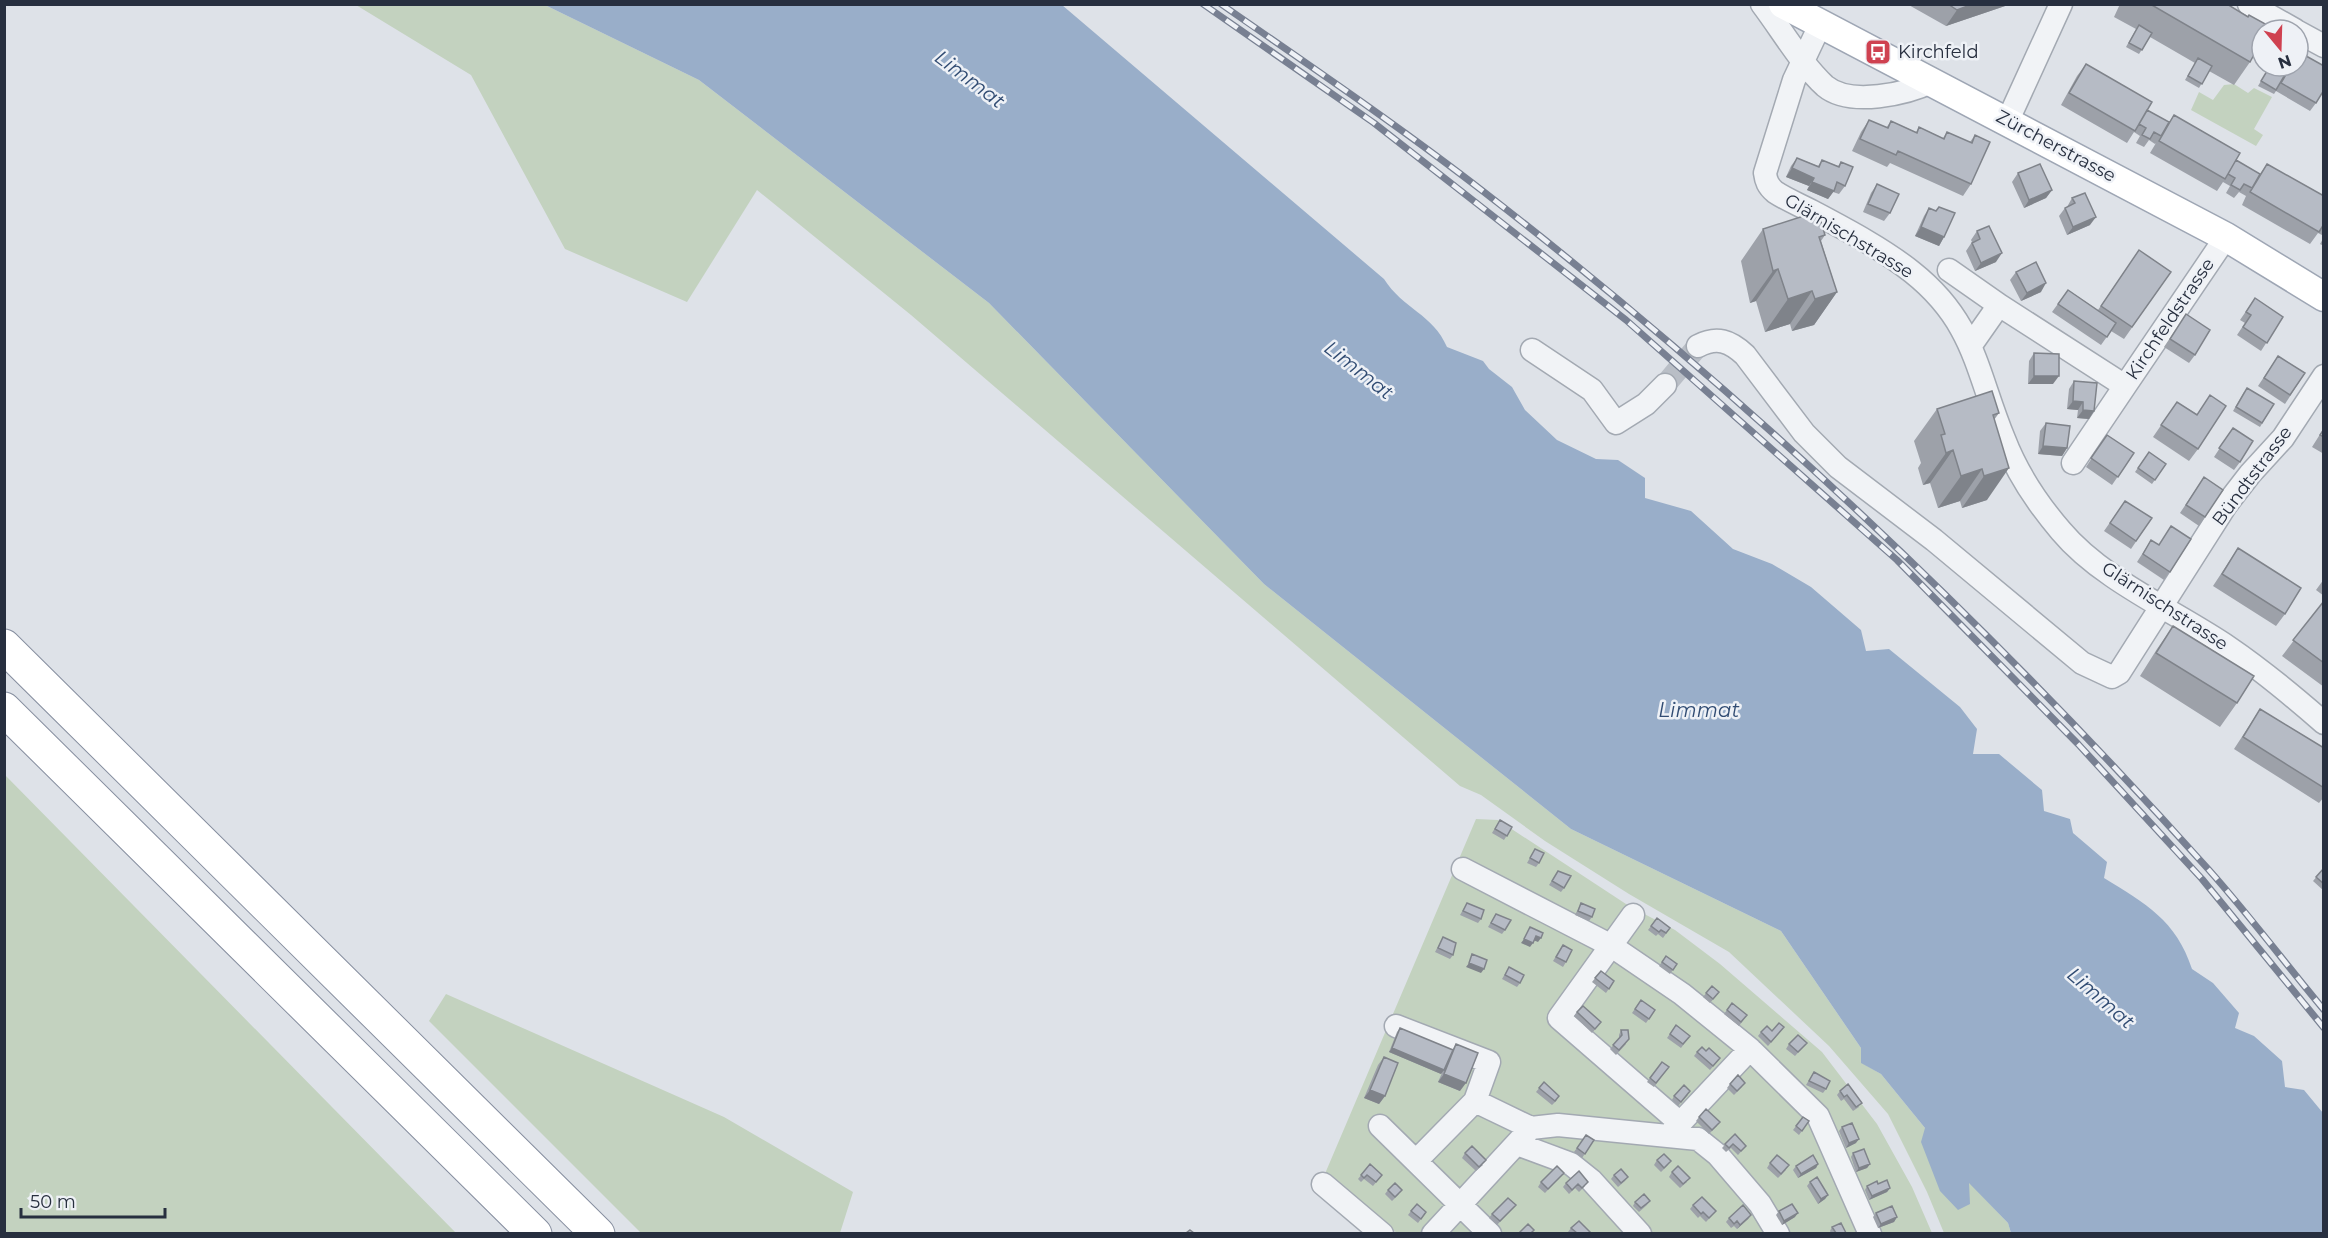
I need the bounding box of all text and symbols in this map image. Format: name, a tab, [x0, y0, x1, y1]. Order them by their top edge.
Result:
north arrow	[2250, 18, 2310, 78]
bus stop icon: Kirchfeld	[1863, 37, 1893, 67]
place label: Kirchfeld	[1898, 41, 1979, 63]
water label: Limmat	[930, 45, 1010, 113]
text: N	[2276, 51, 2294, 73]
street label: Zürcherstrasse	[1992, 105, 2120, 187]
street label: Glärnischstrasse	[1781, 189, 1917, 283]
street label: Kirchfeldstrasse	[2121, 254, 2219, 384]
water label: Limmat	[1320, 336, 1398, 404]
street label: Bündtstrasse	[2207, 422, 2297, 530]
street label: Glärnischstrasse	[2098, 557, 2232, 655]
water label: Limmat	[1658, 698, 1740, 722]
water label: Limmat	[2062, 962, 2140, 1034]
scale bar	[21, 1181, 165, 1219]
text: 50 m	[30, 1191, 76, 1213]

